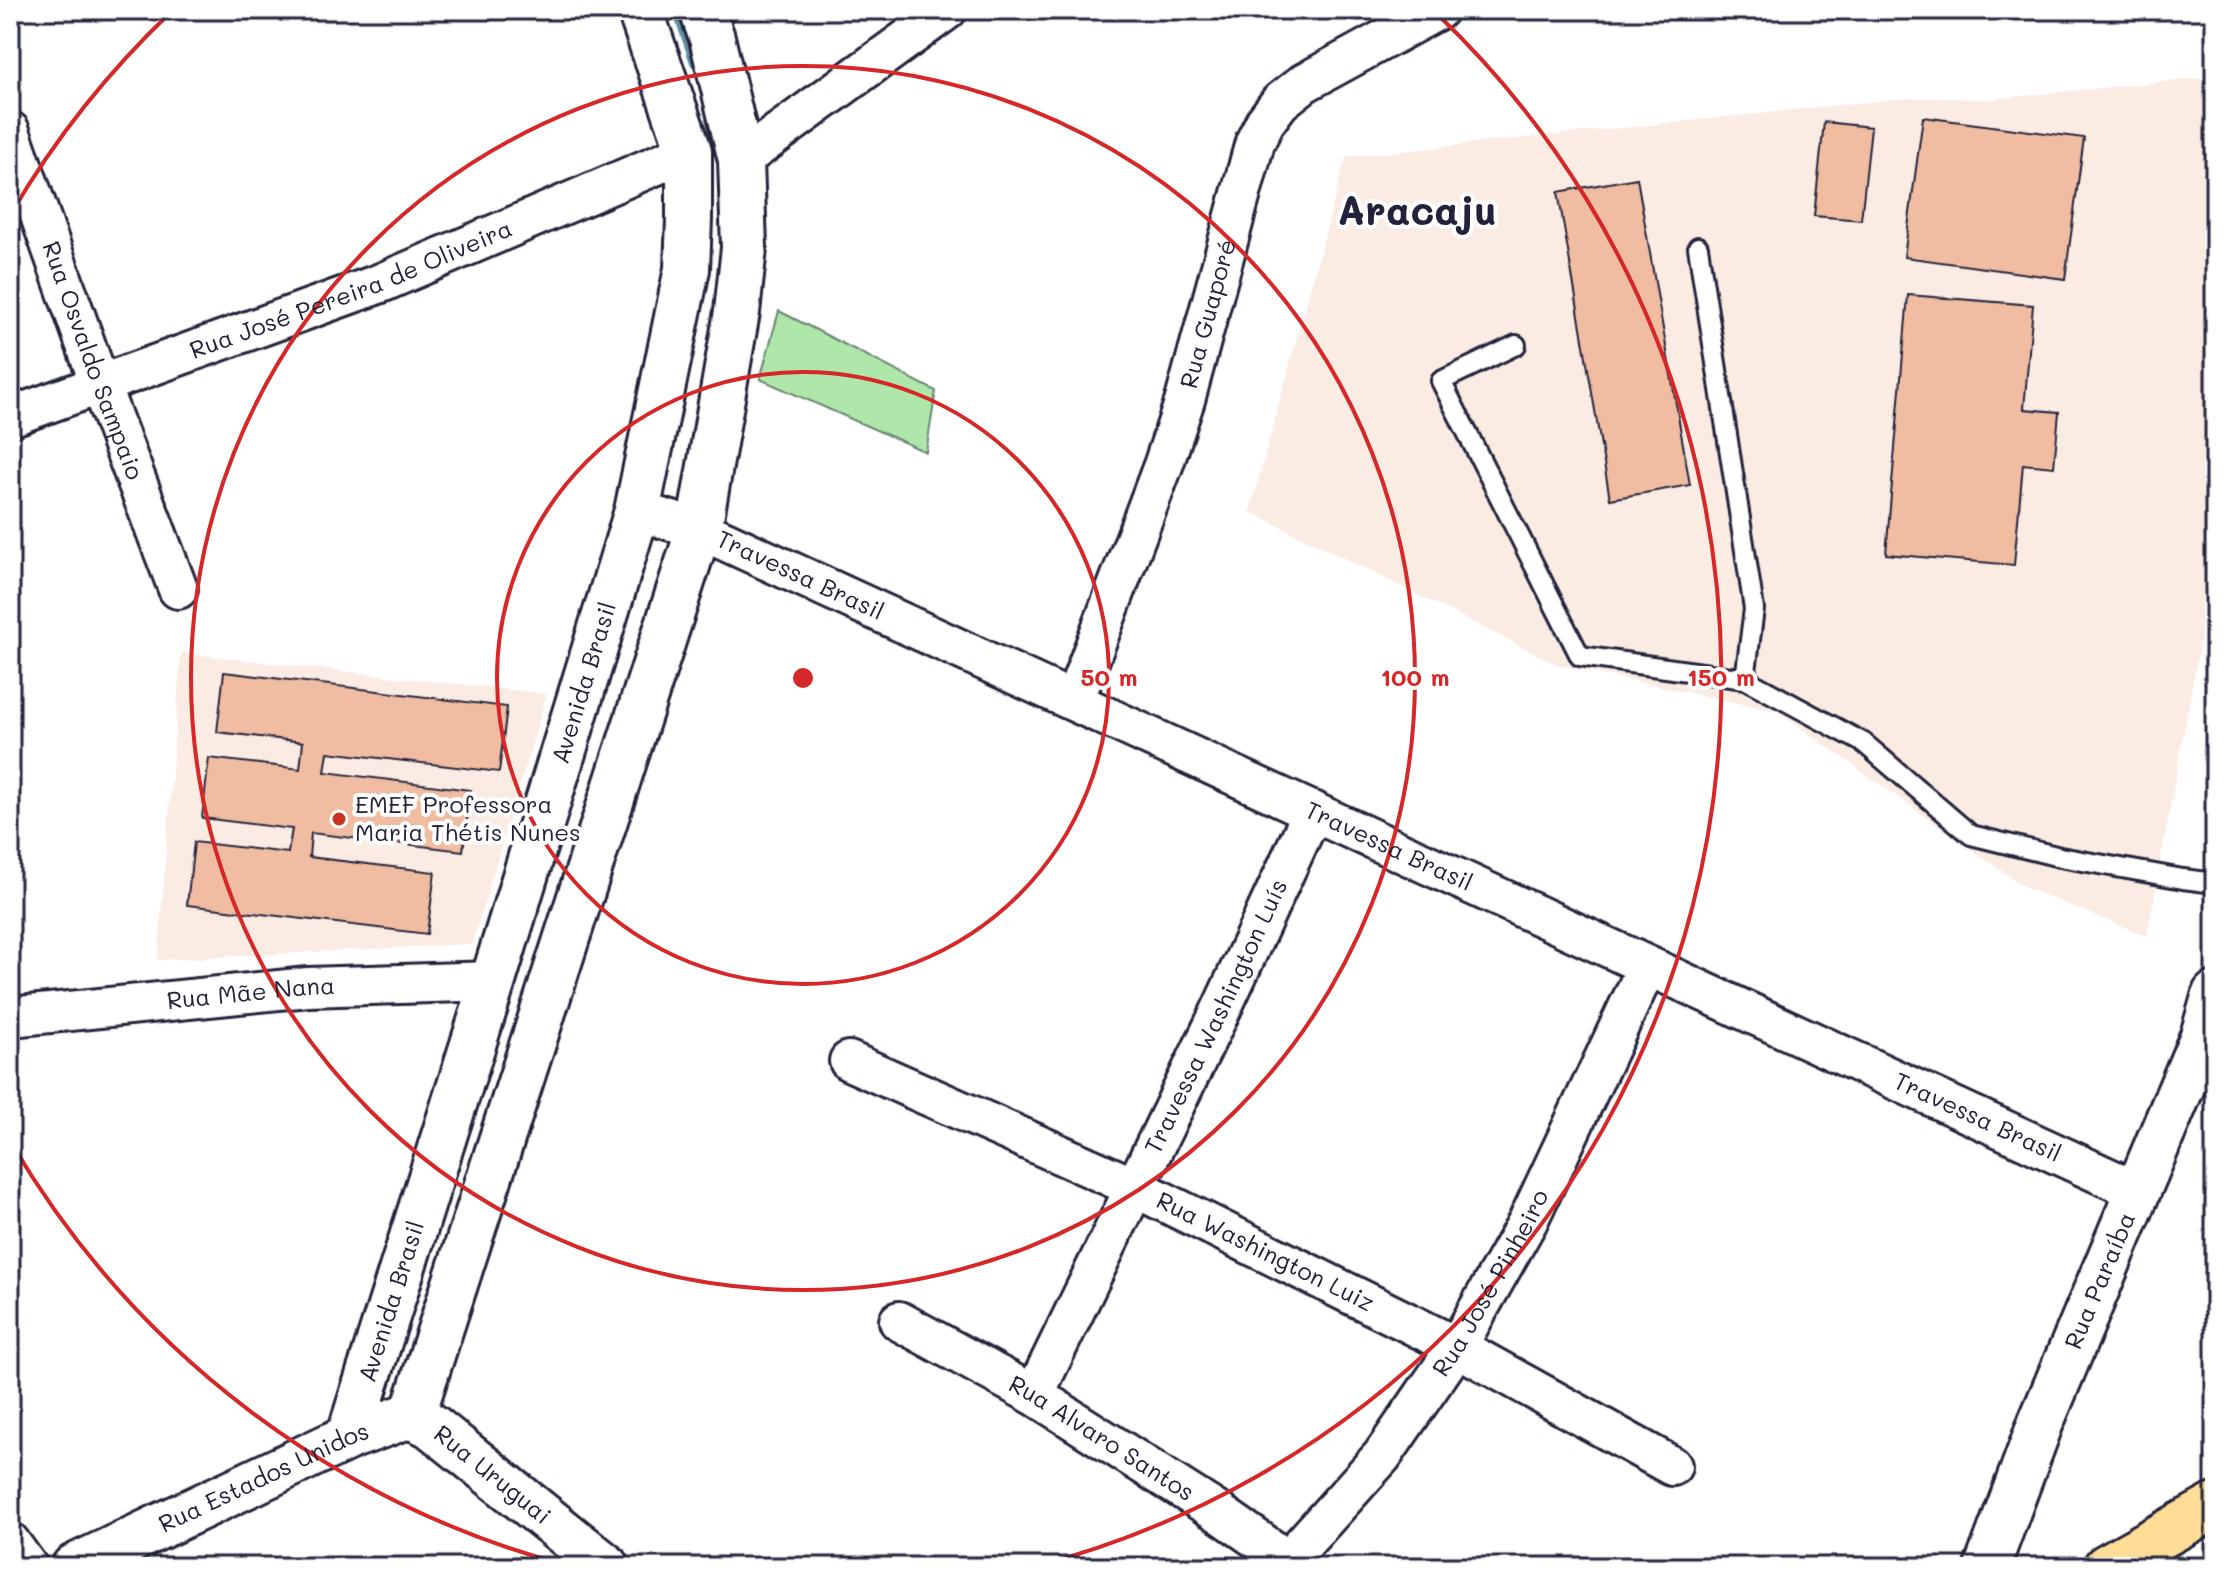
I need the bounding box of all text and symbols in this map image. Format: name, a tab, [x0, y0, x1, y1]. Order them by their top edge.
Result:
district label: Aracaju	[1337, 183, 1497, 235]
street label: Rua José Pereira de Oliveira	[185, 212, 516, 365]
street label: Rua Guaporé	[1172, 236, 1242, 391]
street label: Rua Osvaldo Sampaio	[36, 237, 152, 484]
street label: Travessa Brasil	[712, 522, 890, 626]
street label: Avenida Brasil	[544, 598, 622, 767]
text: 50 m	[1080, 661, 1138, 692]
text: 100 m	[1380, 661, 1450, 692]
text: 150 m	[1687, 661, 1755, 692]
centre of rings	[789, 664, 817, 692]
place label: EMEF Professora Maria Thétis Nunes	[355, 788, 581, 847]
street label: Travessa Brasil	[1301, 793, 1478, 897]
marker: EMEF Professora Maria Thétis Nunes	[330, 810, 348, 828]
street label: Travessa Washington Luís	[1137, 874, 1293, 1158]
street label: Rua Mãe Nana	[165, 969, 335, 1015]
street label: Travessa Brasil	[1889, 1064, 2067, 1168]
street label: Rua Washington Luiz	[1152, 1184, 1380, 1318]
street label: Rua José Pinheiro	[1424, 1184, 1555, 1382]
street label: Rua Paraíba	[2056, 1207, 2141, 1353]
street label: Avenida Brasil	[350, 1217, 430, 1386]
street label: Rua Alvaro Santos	[1004, 1367, 1201, 1507]
street label: Rua Estados Unidos	[153, 1414, 373, 1539]
street label: Rua Uruguai	[428, 1417, 558, 1530]

